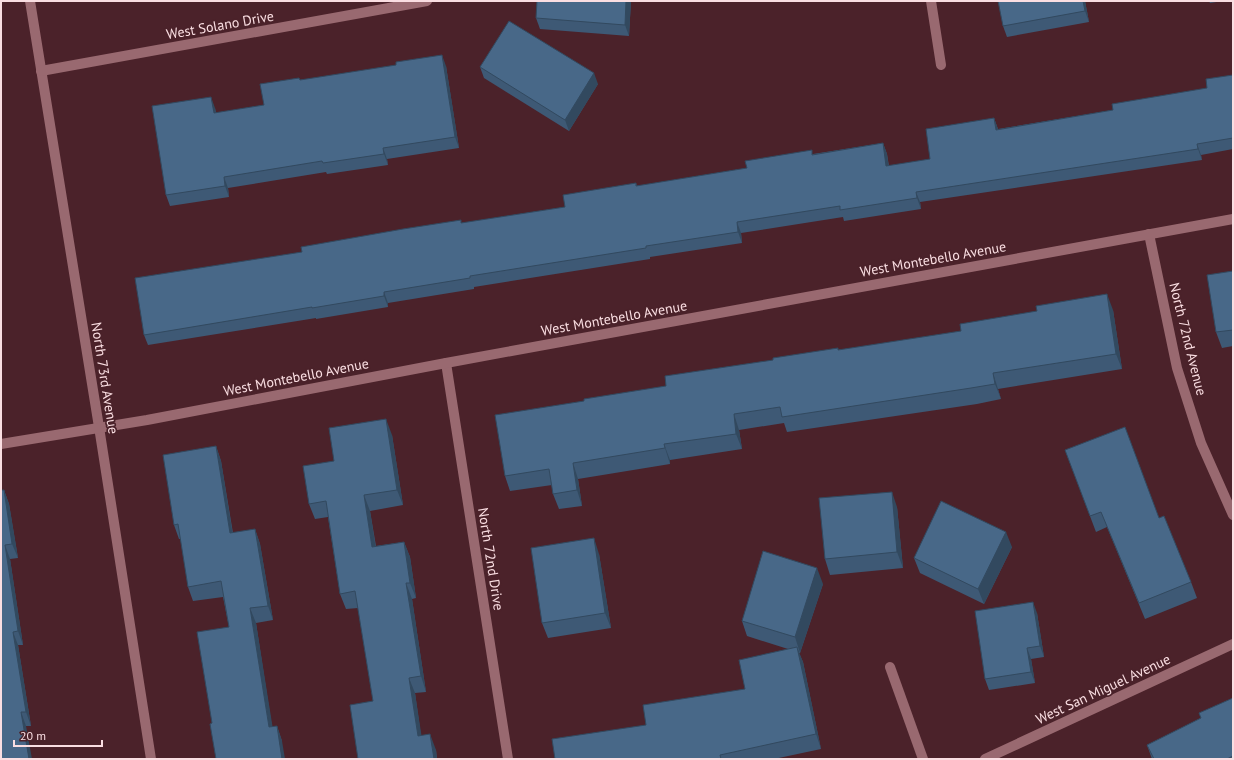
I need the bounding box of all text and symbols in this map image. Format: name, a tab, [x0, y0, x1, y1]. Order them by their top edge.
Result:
street label: West Solano Drive	[165, 7, 275, 43]
street label: West Montebello Avenue	[859, 237, 1007, 281]
street label: North 72nd Avenue	[1165, 281, 1211, 397]
street label: West Montebello Avenue	[540, 296, 688, 340]
street label: North 73rd Avenue	[87, 321, 123, 435]
street label: West Montebello Avenue	[222, 354, 370, 400]
street label: North 72nd Drive	[474, 506, 508, 612]
street label: West San Miguel Avenue	[1033, 650, 1173, 728]
scale bar	[14, 722, 102, 748]
text: 20 m	[20, 728, 46, 743]

